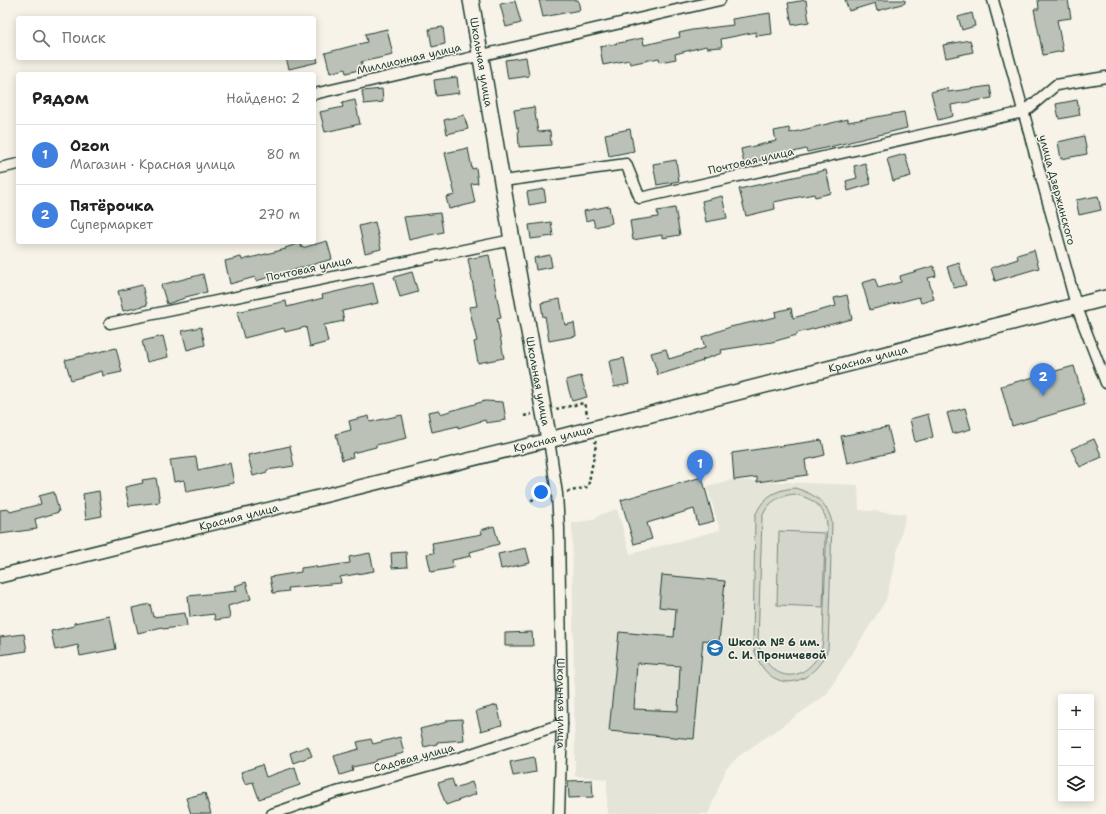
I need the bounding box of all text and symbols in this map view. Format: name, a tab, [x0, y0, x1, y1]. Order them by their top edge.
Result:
search box	[16, 16, 316, 60]
street label: Школьная улица	[467, 16, 497, 108]
icon: search	[30, 27, 52, 49]
text: Поиск	[62, 28, 106, 48]
street label: Миллионная улица	[355, 40, 463, 78]
text: Рядом	[32, 87, 89, 109]
text: Найдено: 2	[226, 90, 300, 107]
street label: улица Дзержинского	[1035, 133, 1079, 247]
text: Ozon	[70, 136, 110, 156]
street label: Почтовая улица	[707, 144, 795, 178]
text: 1	[42, 146, 48, 163]
text: 80 m	[266, 146, 300, 163]
text: Магазин · Красная улица	[70, 156, 235, 173]
text: Пятёрочка	[70, 196, 154, 216]
text: 2	[40, 206, 50, 223]
text: 270 m	[258, 206, 300, 223]
text: Супермаркет	[70, 216, 153, 233]
street label: Почтовая улица	[265, 253, 353, 285]
street label: Школьная улица	[522, 335, 554, 427]
street label: Красная улица	[827, 341, 909, 376]
pin: 2	[1030, 363, 1056, 396]
street label: Красная улица	[512, 422, 594, 456]
pin: 1	[687, 450, 713, 483]
your location	[531, 482, 551, 502]
street label: Красная улица	[197, 500, 280, 534]
place label: Школа № 6 им. С. И. Проничевой	[728, 635, 827, 663]
school or university icon: Школа № 6 им. С. И. Проничевой	[705, 638, 725, 658]
street label: Школьная улица	[553, 658, 570, 749]
map controls	[1058, 694, 1094, 802]
button: +	[1058, 694, 1094, 730]
button: −	[1058, 730, 1094, 766]
street label: Садовая улица	[372, 740, 456, 776]
button: layers	[1058, 766, 1094, 802]

